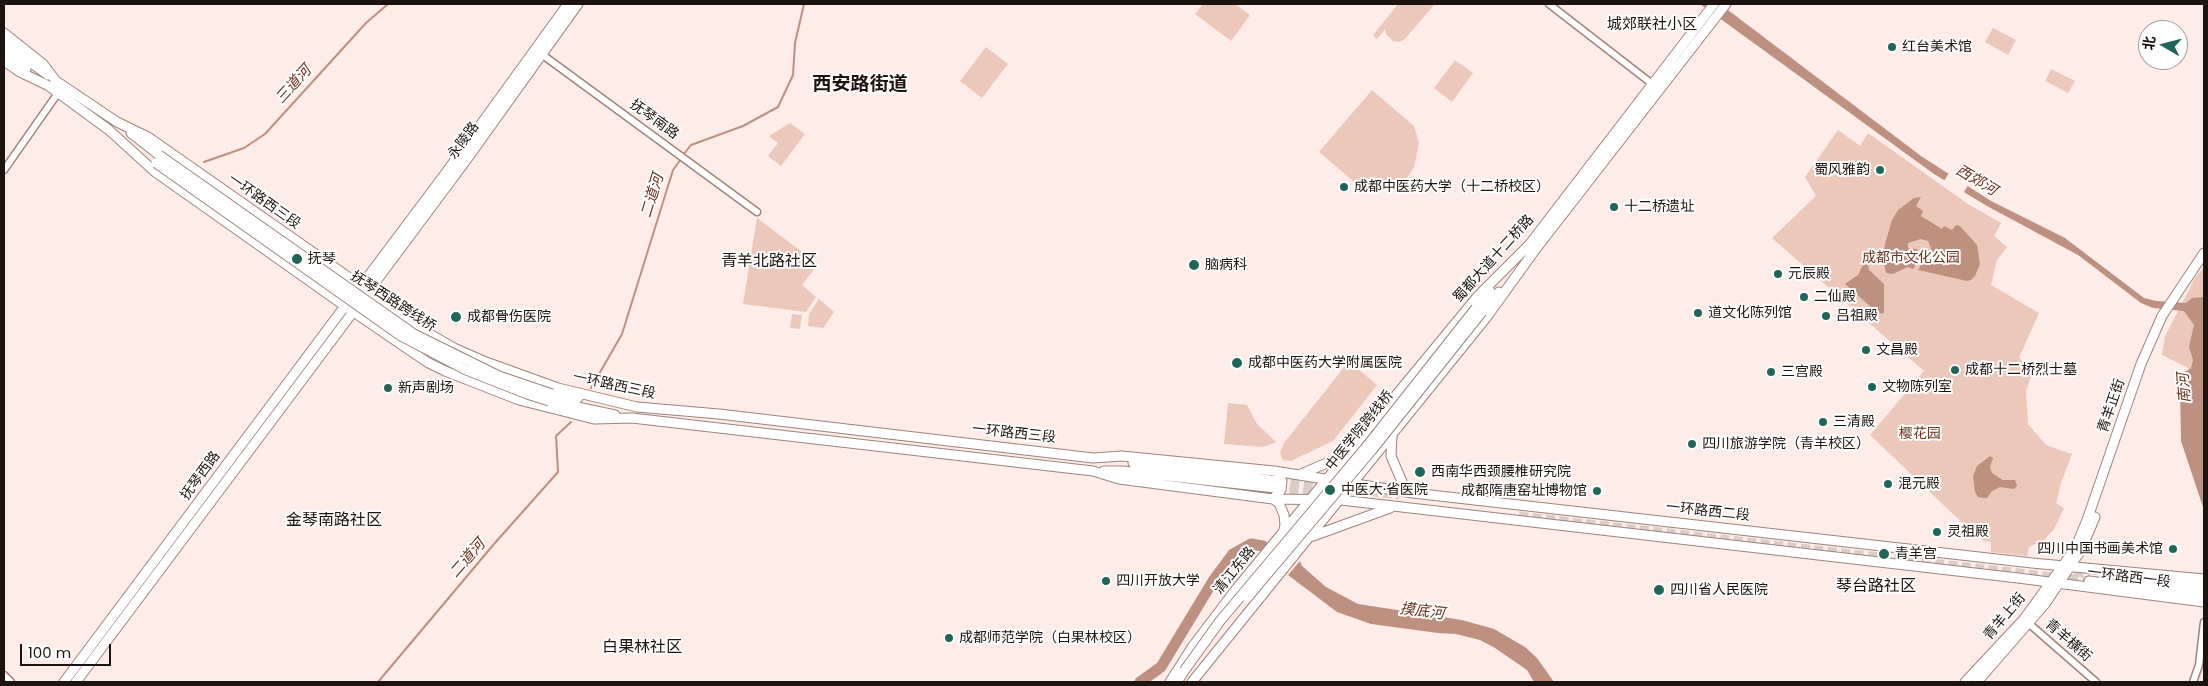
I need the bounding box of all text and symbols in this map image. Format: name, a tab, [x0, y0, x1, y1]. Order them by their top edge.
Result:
district label: 城郊联社小区	[1607, 16, 1697, 34]
north arrow	[2138, 20, 2188, 70]
text: 北	[2138, 35, 2160, 51]
place label: 红台美术馆	[1902, 39, 1972, 55]
marker: 红台美术馆	[1886, 41, 1898, 53]
water label: 三道河	[272, 62, 316, 108]
district label: 西安路街道	[813, 74, 907, 96]
street label: 抚琴南路	[626, 97, 682, 143]
street label: 永陵路	[445, 119, 483, 163]
place label: 蜀风雅韵	[1814, 162, 1870, 178]
water label: 西郊河	[1952, 162, 2000, 200]
marker: 蜀风雅韵	[1874, 164, 1886, 176]
street label: 一环路西三段	[225, 171, 303, 233]
water label: 二道河	[638, 172, 668, 220]
place label: 成都中医药大学（十二桥校区）	[1354, 179, 1550, 195]
marker: 成都中医药大学（十二桥校区）	[1338, 181, 1350, 193]
place label: 十二桥遗址	[1624, 199, 1694, 215]
marker: 十二桥遗址	[1608, 201, 1620, 213]
street label: 蜀都大道十二桥路	[1450, 212, 1538, 306]
park label: 成都市文化公园	[1862, 250, 1960, 266]
place label: 抚琴	[308, 251, 336, 267]
marker: 抚琴	[290, 252, 304, 266]
district label: 青羊北路社区	[721, 252, 817, 272]
place label: 脑病科	[1205, 257, 1247, 273]
marker: 脑病科	[1187, 258, 1201, 272]
place label: 元辰殿	[1788, 266, 1830, 282]
street label: 抚琴西路跨线桥	[347, 268, 439, 336]
marker: 元辰殿	[1772, 268, 1784, 280]
place label: 二仙殿	[1814, 289, 1856, 305]
marker: 二仙殿	[1798, 291, 1810, 303]
place label: 道文化陈列馆	[1708, 305, 1792, 321]
marker: 道文化陈列馆	[1692, 307, 1704, 319]
place label: 吕祖殿	[1836, 308, 1878, 324]
place label: 成都骨伤医院	[467, 309, 551, 325]
marker: 成都骨伤医院	[449, 310, 463, 324]
marker: 吕祖殿	[1820, 310, 1832, 322]
place label: 文昌殿	[1876, 342, 1918, 358]
marker: 文昌殿	[1860, 344, 1872, 356]
place label: 成都中医药大学附属医院	[1248, 355, 1402, 371]
marker: 成都中医药大学附属医院	[1230, 356, 1244, 370]
place label: 成都十二桥烈士墓	[1965, 362, 2077, 378]
place label: 三宫殿	[1781, 364, 1823, 380]
marker: 成都十二桥烈士墓	[1949, 364, 1961, 376]
marker: 三宫殿	[1765, 366, 1777, 378]
street label: 一环路西三段	[571, 369, 657, 403]
water label: 南河	[2175, 372, 2195, 404]
street label: 青羊正街	[2095, 377, 2129, 435]
place label: 文物陈列室	[1882, 379, 1952, 395]
place label: 新声剧场	[398, 380, 454, 396]
marker: 文物陈列室	[1866, 381, 1878, 393]
marker: 新声剧场	[382, 382, 394, 394]
street label: 中医学院跨线桥	[1323, 388, 1397, 474]
place label: 三清殿	[1833, 414, 1875, 430]
marker: 三清殿	[1817, 416, 1829, 428]
street label: 一环路西三段	[971, 421, 1057, 447]
park label: 樱花园	[1899, 426, 1941, 442]
place label: 四川旅游学院（青羊校区）	[1702, 436, 1870, 452]
marker: 四川旅游学院（青羊校区）	[1686, 438, 1698, 450]
street label: 抚琴西路	[178, 448, 224, 504]
place label: 西南华西颈腰椎研究院	[1431, 464, 1571, 480]
marker: 西南华西颈腰椎研究院	[1413, 465, 1427, 479]
place label: 混元殿	[1898, 476, 1940, 492]
marker: 混元殿	[1882, 478, 1894, 490]
place label: 中医大·省医院	[1341, 482, 1428, 498]
marker: 中医大·省医院	[1323, 483, 1337, 497]
place label: 成都隋唐窑址博物馆	[1461, 483, 1587, 499]
marker: 成都隋唐窑址博物馆	[1591, 485, 1603, 497]
street label: 一环路西二段	[1665, 499, 1751, 525]
district label: 金琴南路社区	[286, 511, 382, 531]
place label: 灵祖殿	[1947, 524, 1989, 540]
marker: 灵祖殿	[1931, 526, 1943, 538]
water label: 二道河	[446, 536, 490, 582]
place label: 四川中国书画美术馆	[2037, 541, 2163, 557]
marker: 四川中国书画美术馆	[2167, 543, 2179, 555]
street label: 清江东路	[1211, 544, 1259, 598]
place label: 青羊宫	[1895, 546, 1937, 562]
marker: 青羊宫	[1877, 547, 1891, 561]
street label: 一环路西一段	[2086, 565, 2172, 591]
place label: 四川开放大学	[1116, 573, 1200, 589]
marker: 四川开放大学	[1100, 575, 1112, 587]
district label: 琴台路社区	[1836, 577, 1916, 597]
place label: 四川省人民医院	[1670, 582, 1768, 598]
marker: 四川省人民医院	[1652, 583, 1666, 597]
street label: 青羊上街	[1981, 590, 2029, 644]
water label: 摸底河	[1399, 600, 1445, 624]
street label: 青羊横街	[2041, 616, 2095, 666]
place label: 成都师范学院（白果林校区）	[959, 630, 1141, 646]
marker: 成都师范学院（白果林校区）	[943, 632, 955, 644]
scale bar	[22, 634, 114, 666]
district label: 白果林社区	[602, 638, 682, 658]
text: 100 m	[28, 642, 71, 663]

